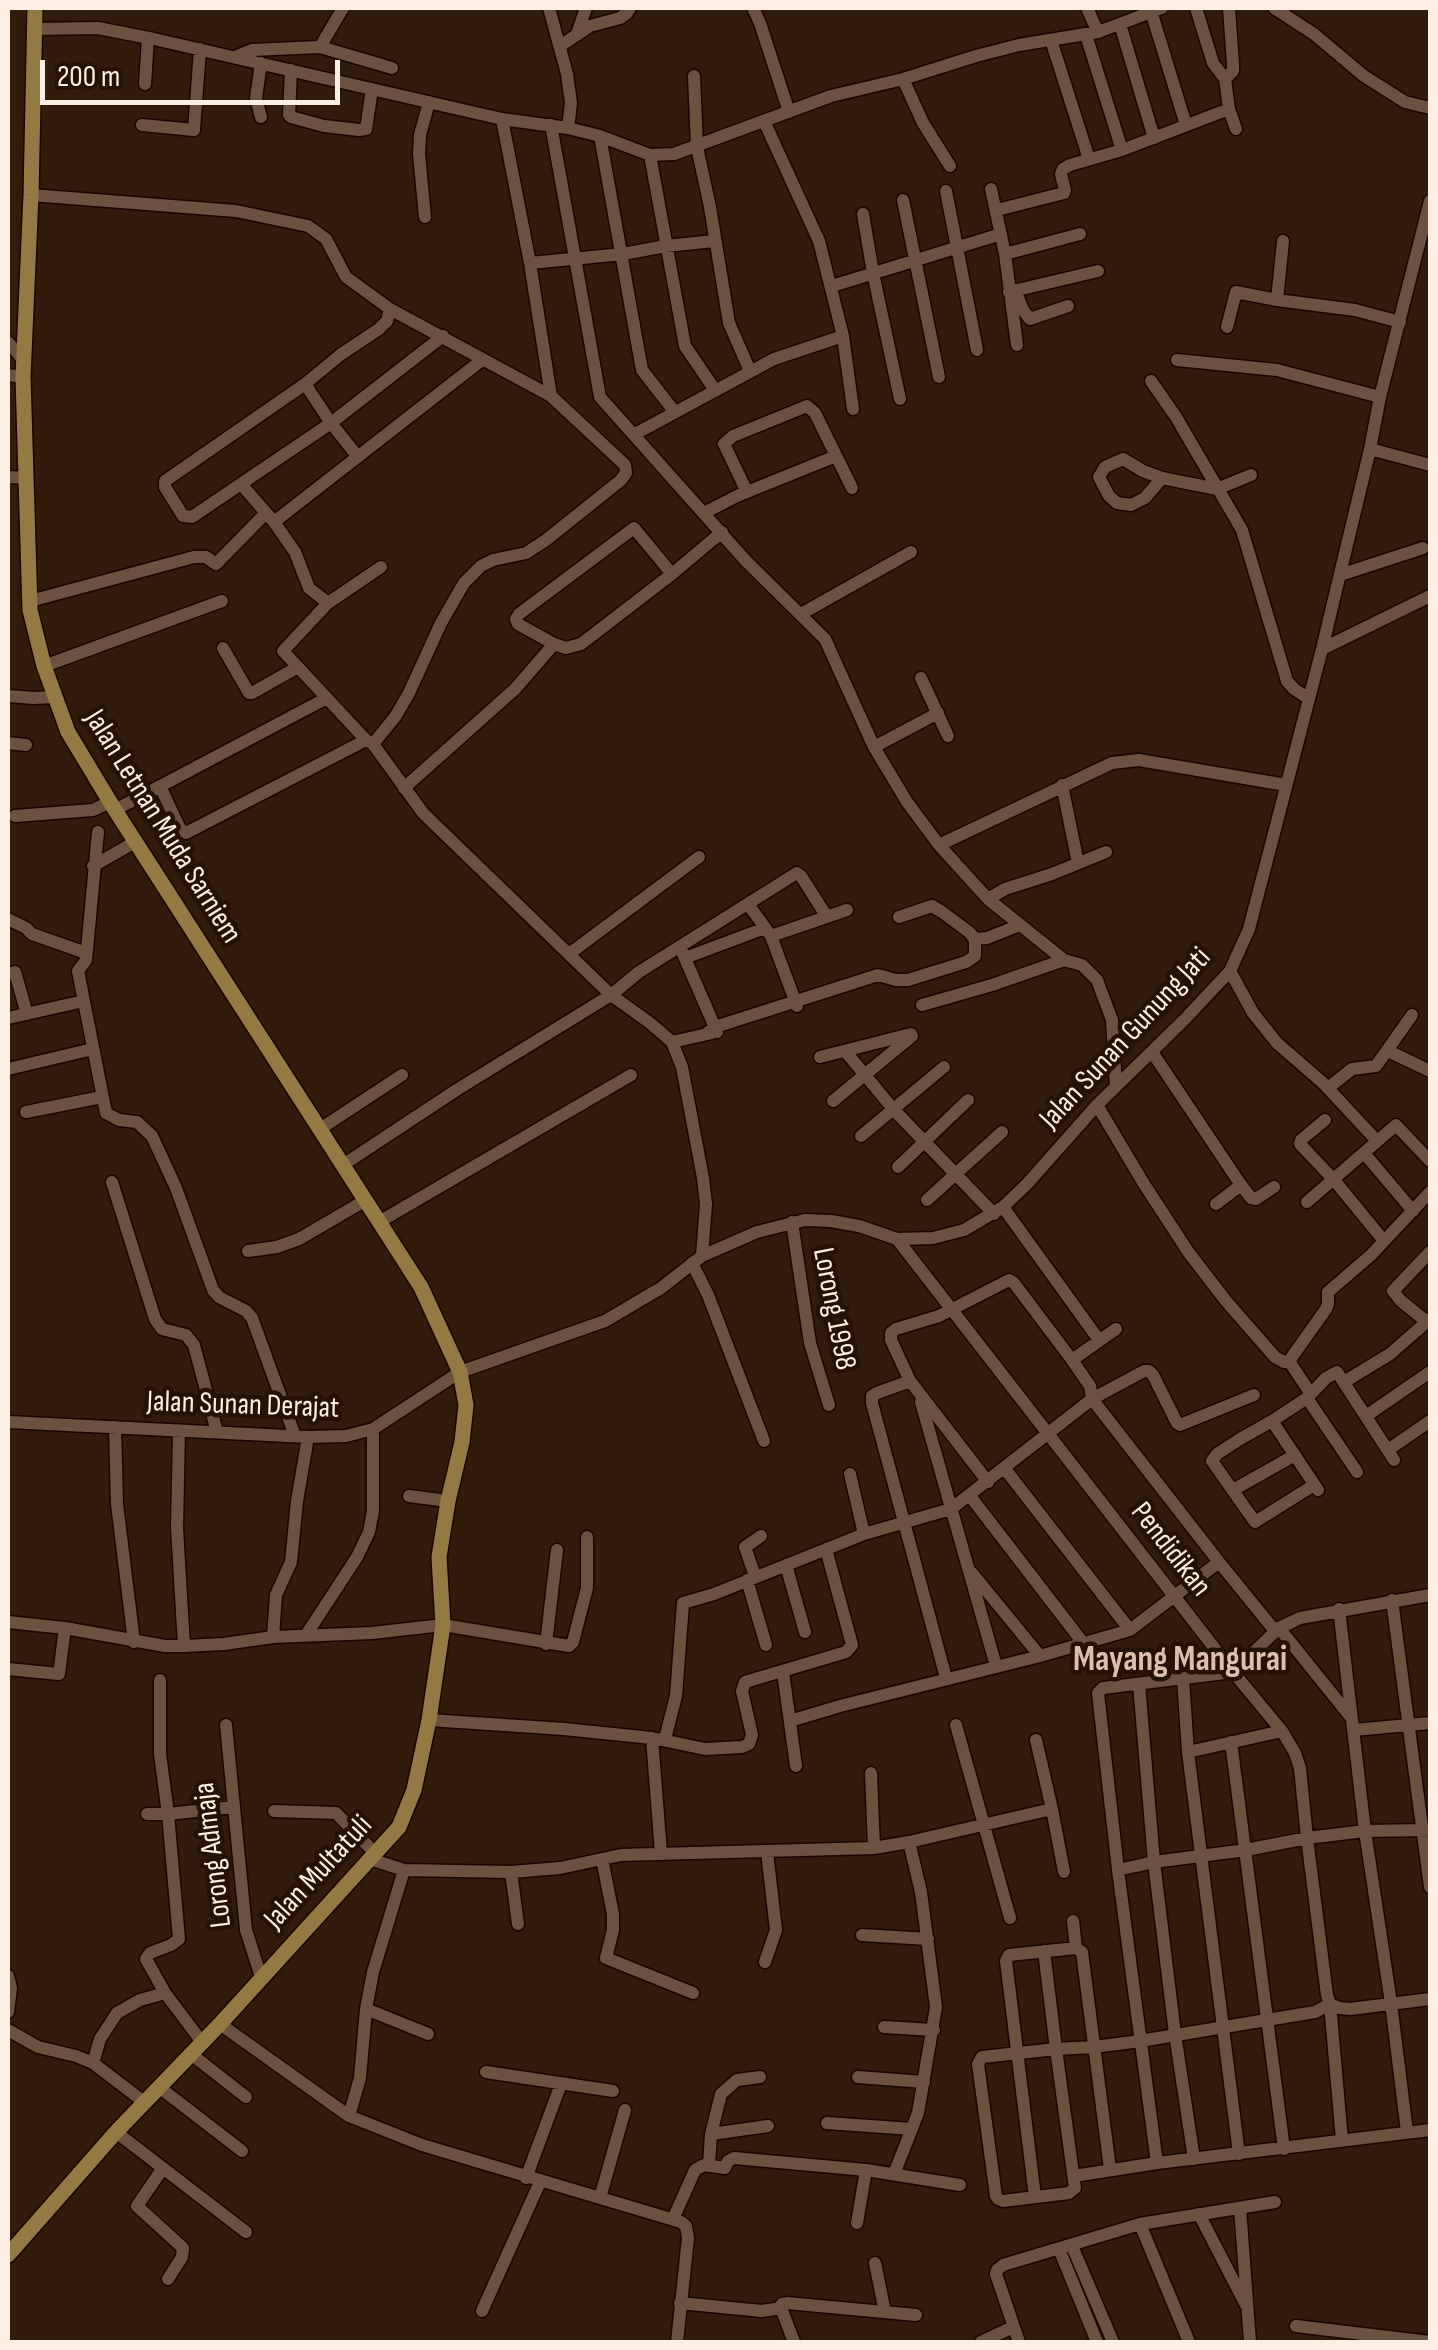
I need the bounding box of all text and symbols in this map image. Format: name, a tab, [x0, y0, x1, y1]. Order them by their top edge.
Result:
scale bar	[45, 40, 345, 102]
text: 200 m	[57, 59, 120, 95]
street label: Jalan Letnan Muda Sarniem	[76, 704, 248, 950]
street label: Jalan Sunan Gunung Jati	[1033, 941, 1219, 1137]
street label: Lorong 1998	[804, 1245, 862, 1373]
street label: Jalan Sunan Derajat	[146, 1385, 340, 1427]
street label: Pendidikan	[1122, 1496, 1218, 1604]
district label: Mayang Mangurai	[1073, 1640, 1287, 1682]
street label: Lorong Admaja	[187, 1780, 241, 1930]
street label: Jalan Multatuli	[257, 1809, 381, 1937]

